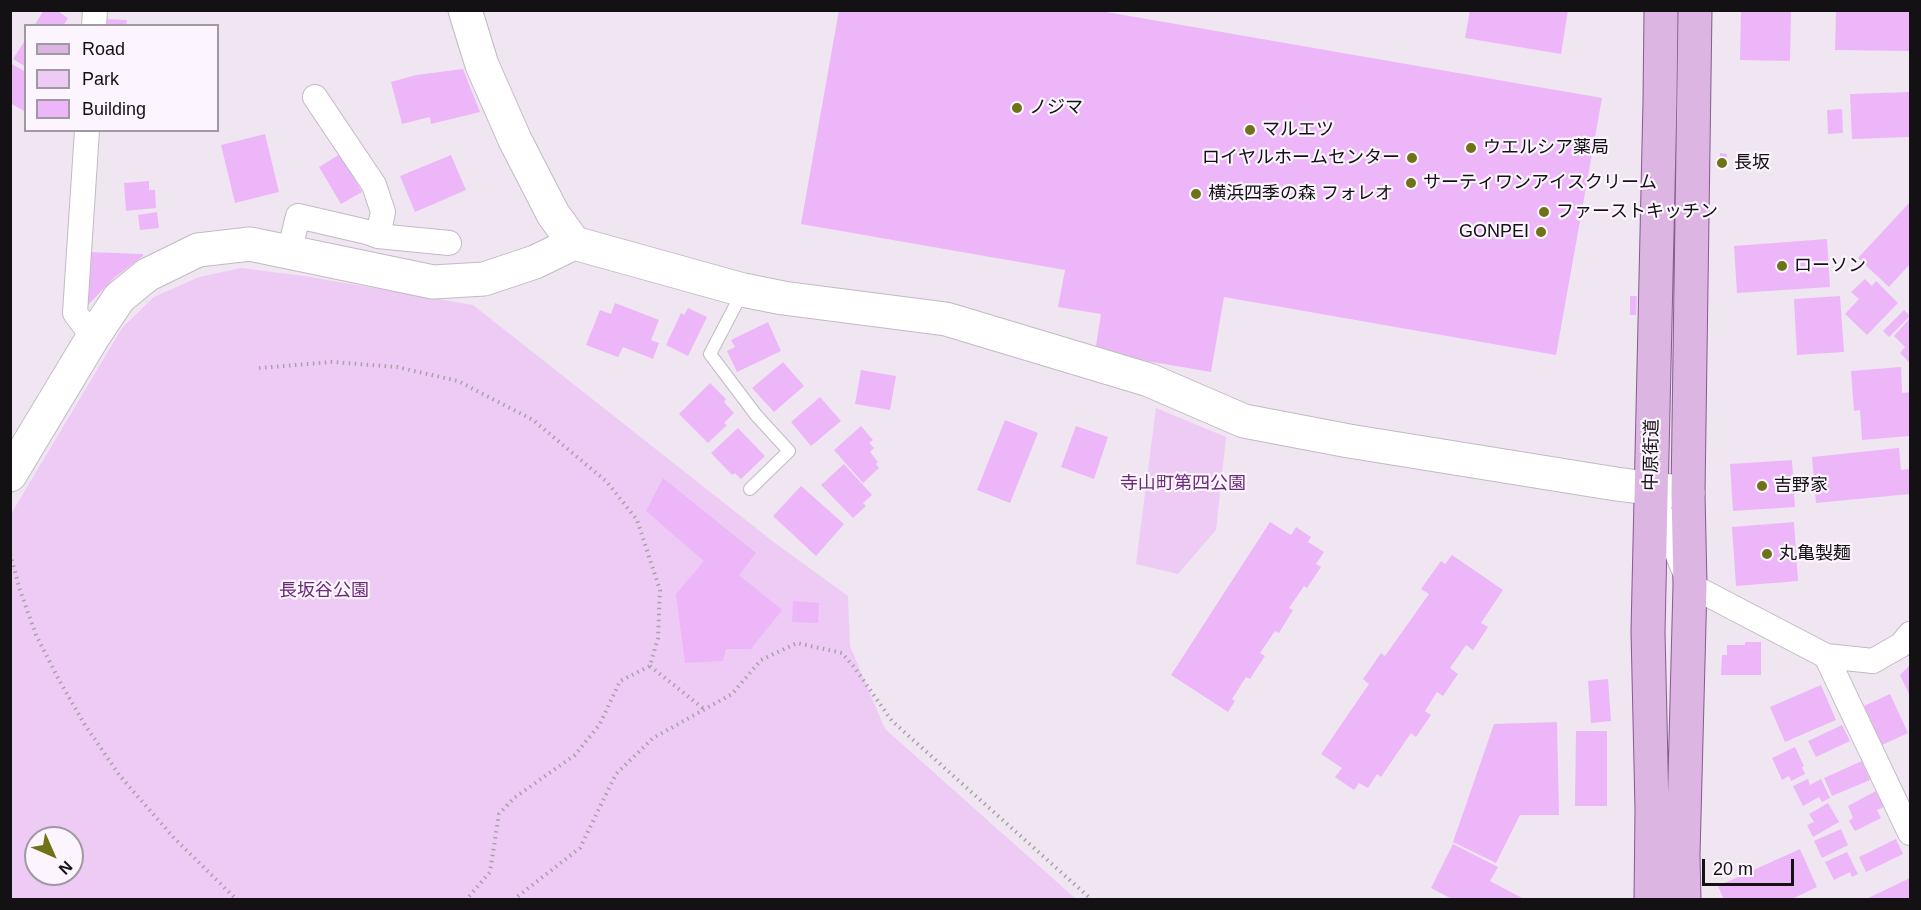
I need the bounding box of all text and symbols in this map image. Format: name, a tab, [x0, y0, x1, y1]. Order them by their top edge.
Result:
legend	[24, 24, 219, 132]
text: Road	[82, 39, 125, 59]
text: Park	[82, 69, 119, 89]
place label: ノジマ	[1029, 97, 1083, 119]
text: Building	[82, 99, 146, 119]
marker: ノジマ	[1010, 101, 1024, 115]
place label: マルエツ	[1262, 119, 1334, 141]
marker: マルエツ	[1243, 123, 1257, 137]
place label: ウエルシア薬局	[1483, 137, 1609, 159]
marker: ウエルシア薬局	[1464, 141, 1478, 155]
place label: ロイヤルホームセンター	[1202, 147, 1400, 169]
marker: ロイヤルホームセンター	[1405, 151, 1419, 165]
place label: 長坂	[1734, 152, 1770, 174]
marker: 長坂	[1715, 156, 1729, 170]
place label: サーティワンアイスクリーム	[1423, 172, 1657, 194]
marker: サーティワンアイスクリーム	[1404, 176, 1418, 190]
place label: 横浜四季の森 フォレオ	[1208, 183, 1393, 205]
marker: 横浜四季の森 フォレオ	[1189, 187, 1203, 201]
place label: ファーストキッチン	[1556, 201, 1718, 223]
marker: ファーストキッチン	[1537, 205, 1551, 219]
place label: GONPEI	[1459, 221, 1529, 243]
marker: GONPEI	[1534, 225, 1548, 239]
place label: ローソン	[1794, 255, 1866, 277]
marker: ローソン	[1775, 259, 1789, 273]
street label: 中原街道	[1641, 419, 1663, 491]
park label: 寺山町第四公園	[1120, 473, 1246, 495]
place label: 吉野家	[1774, 475, 1828, 497]
marker: 吉野家	[1755, 479, 1769, 493]
place label: 丸亀製麺	[1779, 543, 1851, 565]
marker: 丸亀製麺	[1760, 547, 1774, 561]
park label: 長坂谷公園	[279, 580, 369, 602]
north arrow	[24, 826, 84, 886]
scale bar	[1705, 847, 1796, 885]
text: N	[56, 858, 76, 878]
text: 20 m	[1713, 859, 1753, 879]

